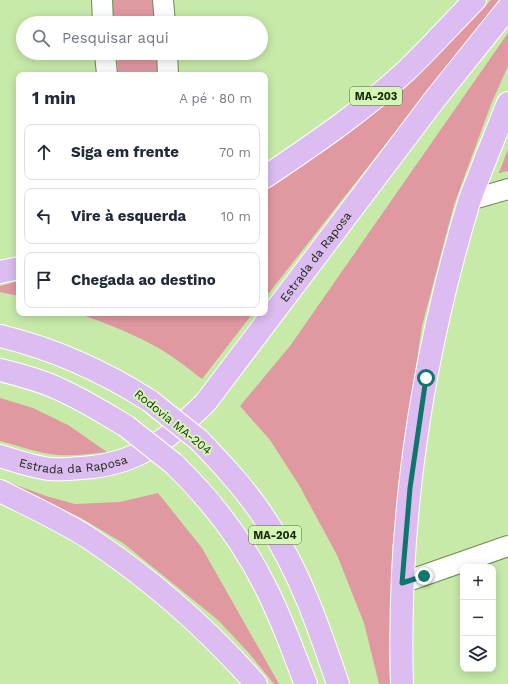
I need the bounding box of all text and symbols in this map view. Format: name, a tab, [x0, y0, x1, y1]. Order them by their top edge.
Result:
search box	[16, 16, 268, 60]
icon: search	[30, 27, 52, 49]
text: Pesquisar aqui	[62, 29, 169, 47]
road number: MA-203	[350, 87, 402, 105]
text: 1 min	[32, 88, 76, 108]
text: A pé · 80 m	[179, 91, 252, 106]
icon: ahead	[33, 141, 55, 163]
text: Siga em frente	[71, 143, 179, 161]
text: 70 m	[219, 145, 251, 160]
icon: left	[33, 205, 55, 227]
text: Vire à esquerda	[71, 207, 186, 225]
text: 10 m	[221, 209, 251, 224]
street label: Estrada da Raposa	[277, 209, 354, 305]
icon: arrive	[33, 269, 55, 291]
text: Chegada ao destino	[71, 271, 216, 289]
route start	[417, 369, 435, 387]
street label: Rodovia MA-204	[132, 387, 214, 457]
street label: Estrada da Raposa	[17, 452, 129, 476]
road number: MA-204	[249, 526, 301, 544]
map controls	[460, 564, 496, 672]
button: +	[460, 564, 496, 600]
route end	[415, 567, 433, 585]
button: −	[460, 600, 496, 636]
button: layers	[460, 636, 496, 672]

